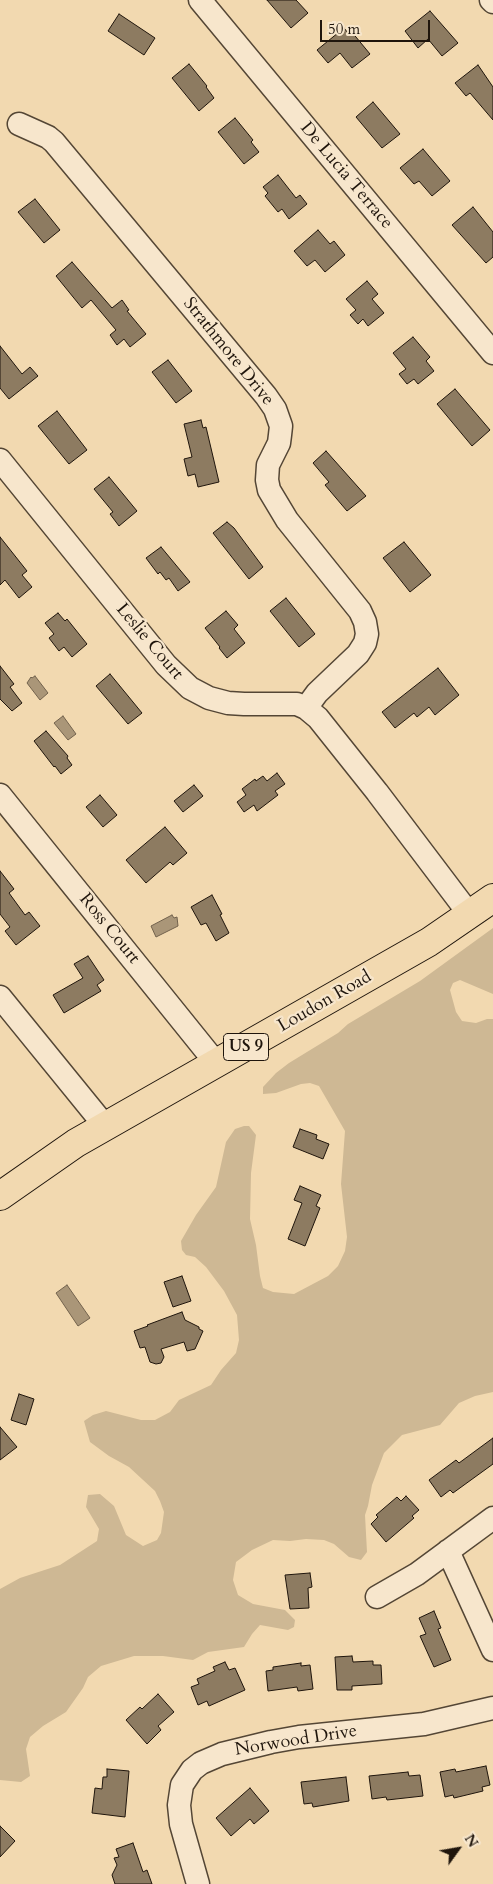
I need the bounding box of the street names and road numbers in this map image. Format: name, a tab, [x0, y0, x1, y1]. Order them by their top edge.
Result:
street label: De Lucia Terrace	[295, 118, 397, 234]
street label: Strathmore Drive	[178, 294, 278, 410]
street label: Leslie Court	[111, 599, 187, 685]
street label: Ross Court	[74, 889, 144, 969]
street label: Loudon Road	[274, 967, 376, 1037]
road number: US 9	[224, 1034, 268, 1060]
street label: Norwood Drive	[233, 1721, 359, 1761]

